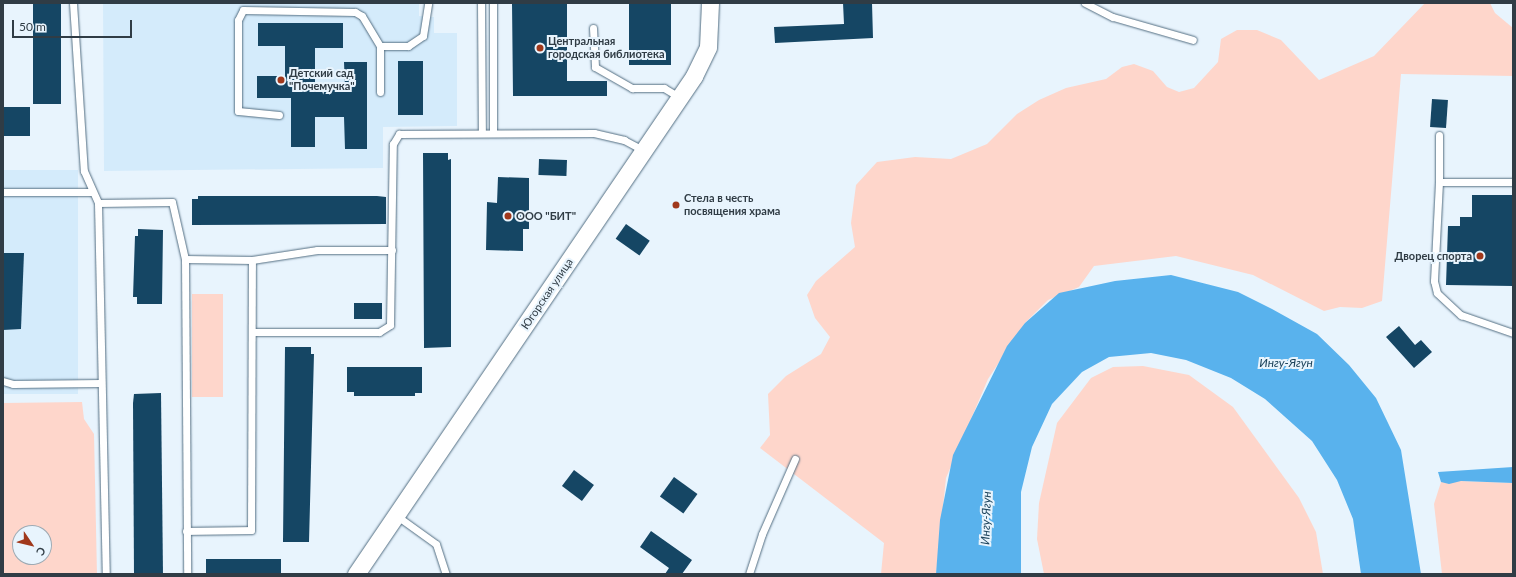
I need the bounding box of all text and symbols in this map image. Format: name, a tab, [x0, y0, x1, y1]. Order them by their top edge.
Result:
scale bar	[14, 12, 134, 38]
text: 50 m	[19, 19, 46, 34]
place label: Центральная городская библиотека	[548, 35, 665, 61]
marker: Центральная городская библиотека	[535, 43, 545, 53]
place label: Детский сад "Почемучка"	[289, 67, 355, 93]
marker: Детский сад "Почемучка"	[276, 75, 286, 85]
place label: Стела в честь посвящения храма	[684, 192, 780, 218]
marker: Стела в честь посвящения храма	[671, 200, 681, 210]
place label: ООО "БИТ"	[516, 209, 576, 223]
marker: ООО "БИТ"	[503, 211, 513, 221]
place label: Дворец спорта	[1395, 249, 1472, 263]
marker: Дворец спорта	[1475, 251, 1485, 261]
street label: Югорская улица	[518, 256, 576, 332]
water label: Ингу-Ягун	[1259, 356, 1313, 370]
water label: Ингу-Ягун	[978, 491, 994, 545]
north arrow	[12, 525, 52, 565]
text: С	[34, 545, 49, 558]

